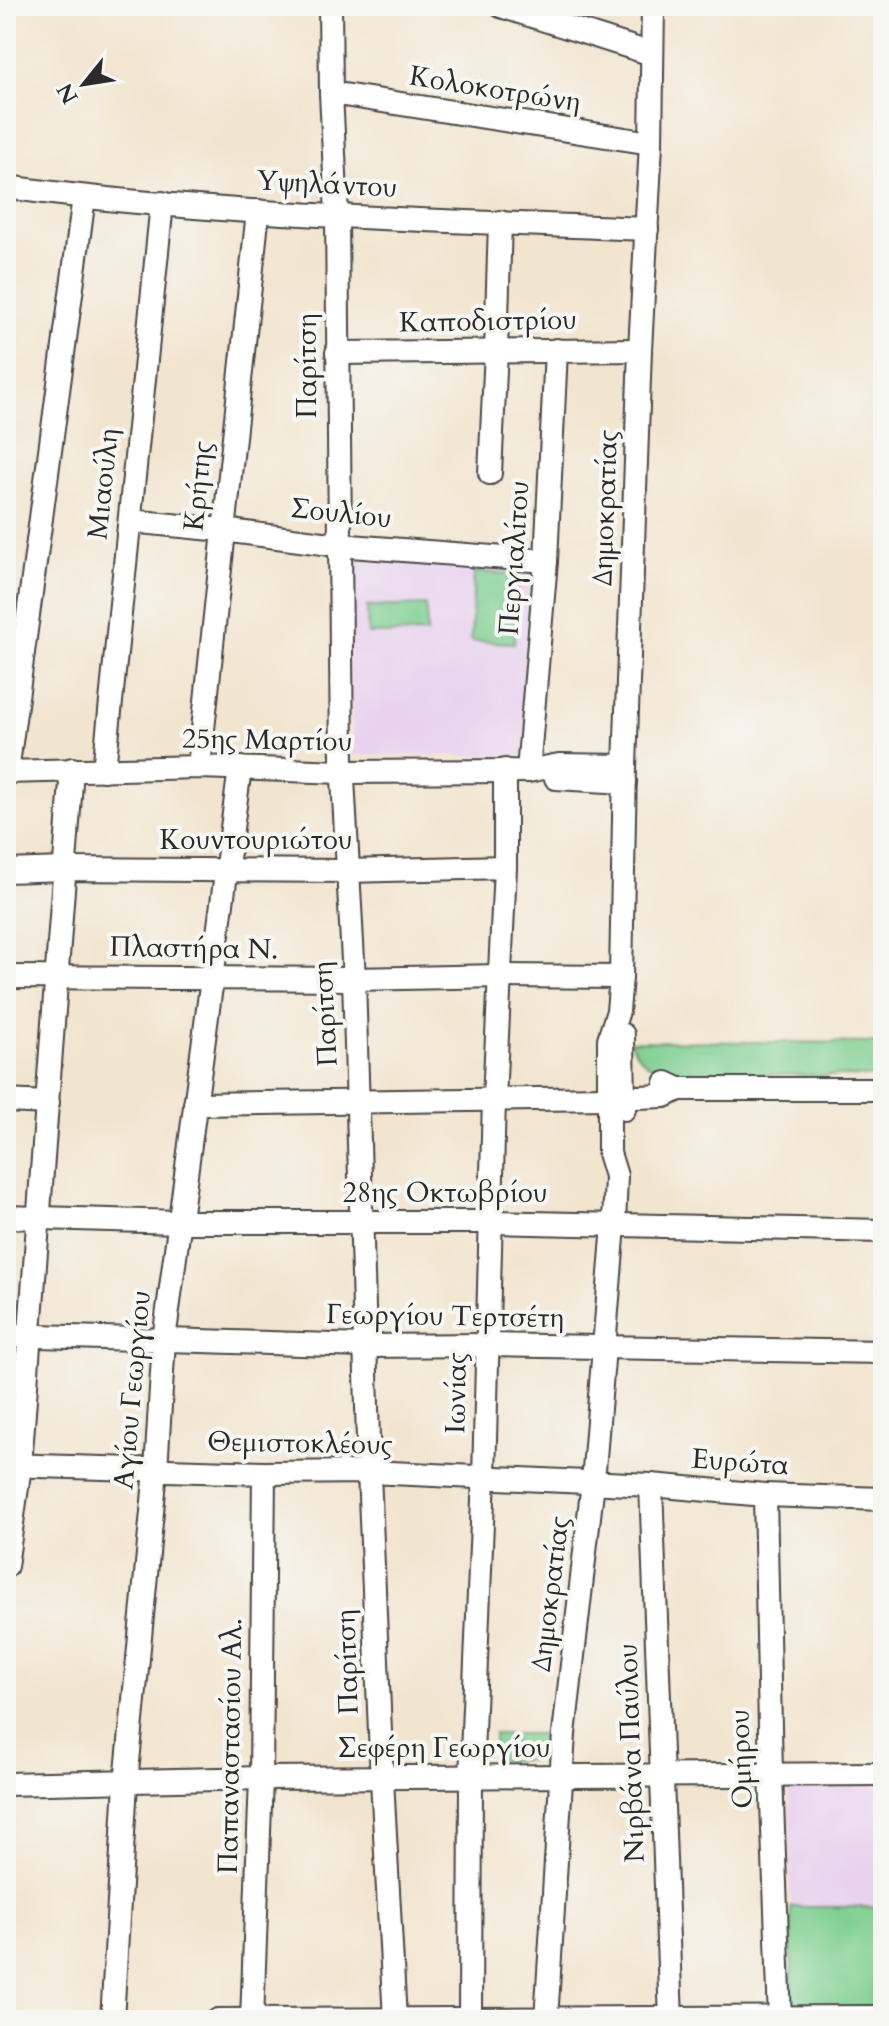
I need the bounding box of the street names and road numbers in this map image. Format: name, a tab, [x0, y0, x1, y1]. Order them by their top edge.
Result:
street label: Κολοκοτρώνη	[407, 57, 583, 121]
street label: Υψηλάντου	[256, 161, 398, 207]
street label: Καποδιστρίου	[399, 300, 577, 342]
street label: Παρίτση	[288, 313, 326, 419]
street label: Μιαούλη	[78, 427, 128, 541]
street label: Δημοκρατίας	[583, 429, 627, 587]
street label: Κρήτης	[174, 439, 222, 533]
street label: Περγιαλίτου	[490, 479, 538, 637]
street label: Σουλίου	[289, 489, 393, 537]
street label: 25ης Μαρτίου	[181, 720, 353, 760]
street label: Κουντουριώτου	[159, 821, 353, 859]
street label: Πλαστήρα Ν.	[109, 928, 279, 968]
street label: Παρίτση	[303, 961, 347, 1067]
street label: 28ης Οκτωβρίου	[343, 1174, 547, 1212]
street label: Αγίου Γεωργίου	[104, 1289, 160, 1491]
street label: Γεωργίου Τερτσέτη	[326, 1295, 564, 1337]
street label: Ιωνίας	[436, 1352, 476, 1434]
street label: Θεμιστοκλέους	[207, 1422, 393, 1464]
street label: Ευρώτα	[690, 1440, 790, 1484]
street label: Δημοκρατίας	[522, 1514, 578, 1674]
street label: Παρίτση	[326, 1609, 368, 1715]
street label: Παπαναστασίου Αλ.	[209, 1618, 251, 1874]
street label: Νιρβάνα Παύλου	[608, 1643, 654, 1863]
street label: Ομήρου	[720, 1708, 762, 1810]
street label: Σεφέρη Γεωργίου	[338, 1729, 550, 1767]

